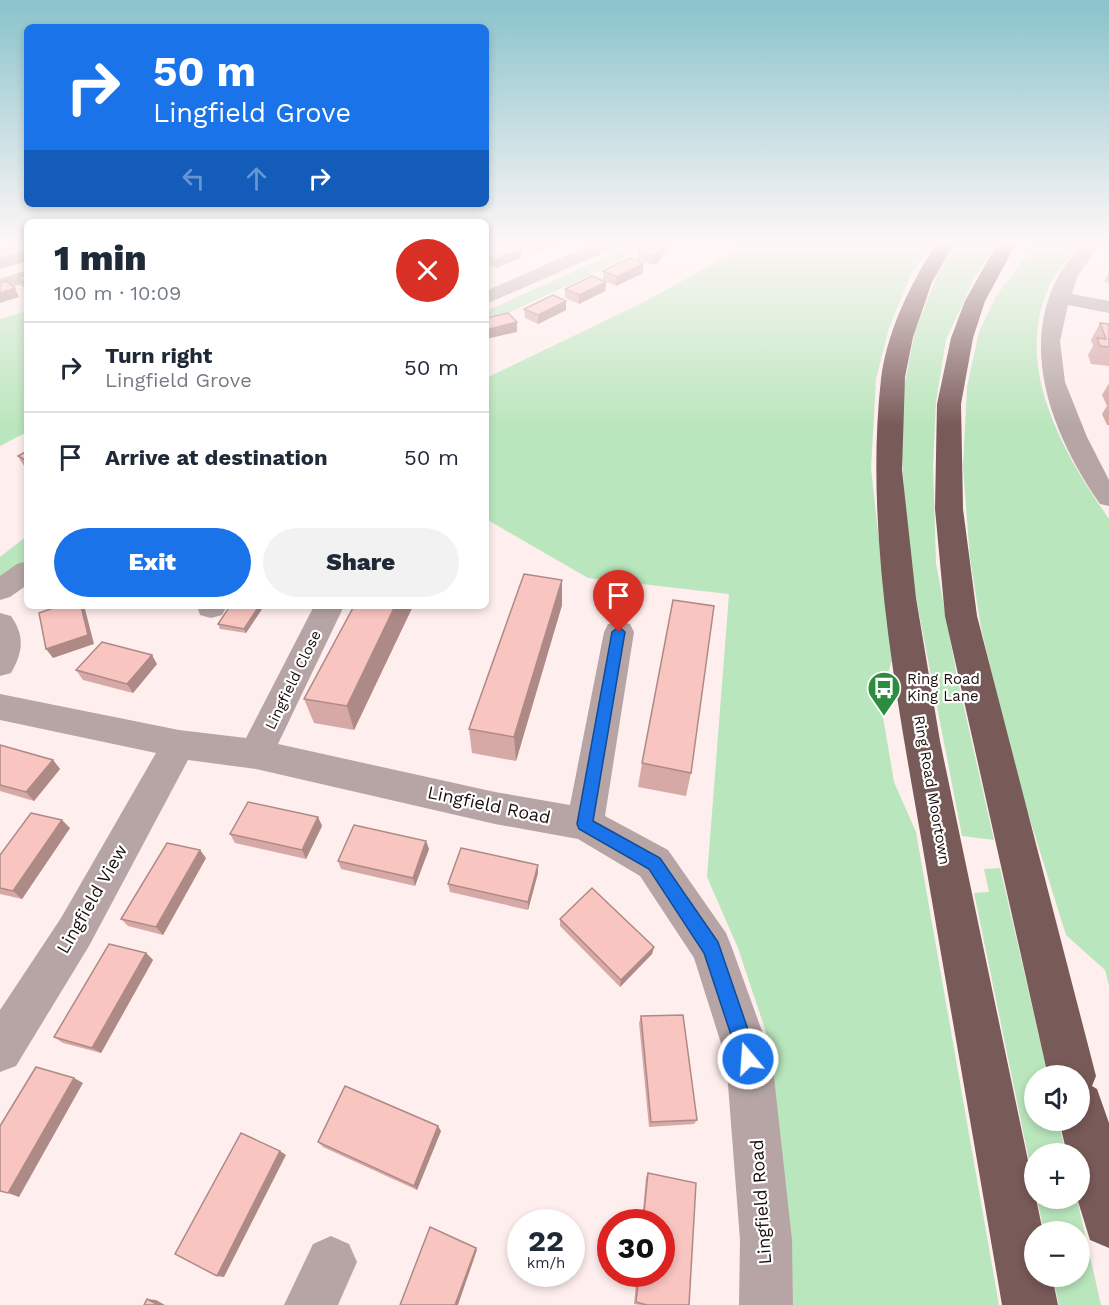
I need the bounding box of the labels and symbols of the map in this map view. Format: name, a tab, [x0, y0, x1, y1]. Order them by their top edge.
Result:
pin	[593, 570, 644, 632]
street label: Lingfield Close	[261, 627, 325, 733]
bus stop icon: Ring Road King Lane	[866, 670, 902, 717]
place label: Ring Road King Lane	[907, 670, 980, 705]
street label: Ring Road Moortown	[910, 714, 954, 866]
street label: Lingfield Road	[426, 781, 553, 828]
street label: Lingfield View	[52, 840, 131, 957]
position arrow	[716, 1027, 780, 1091]
street label: Lingfield Road	[746, 1139, 775, 1265]
speed limit sign: 30	[597, 1209, 675, 1287]

